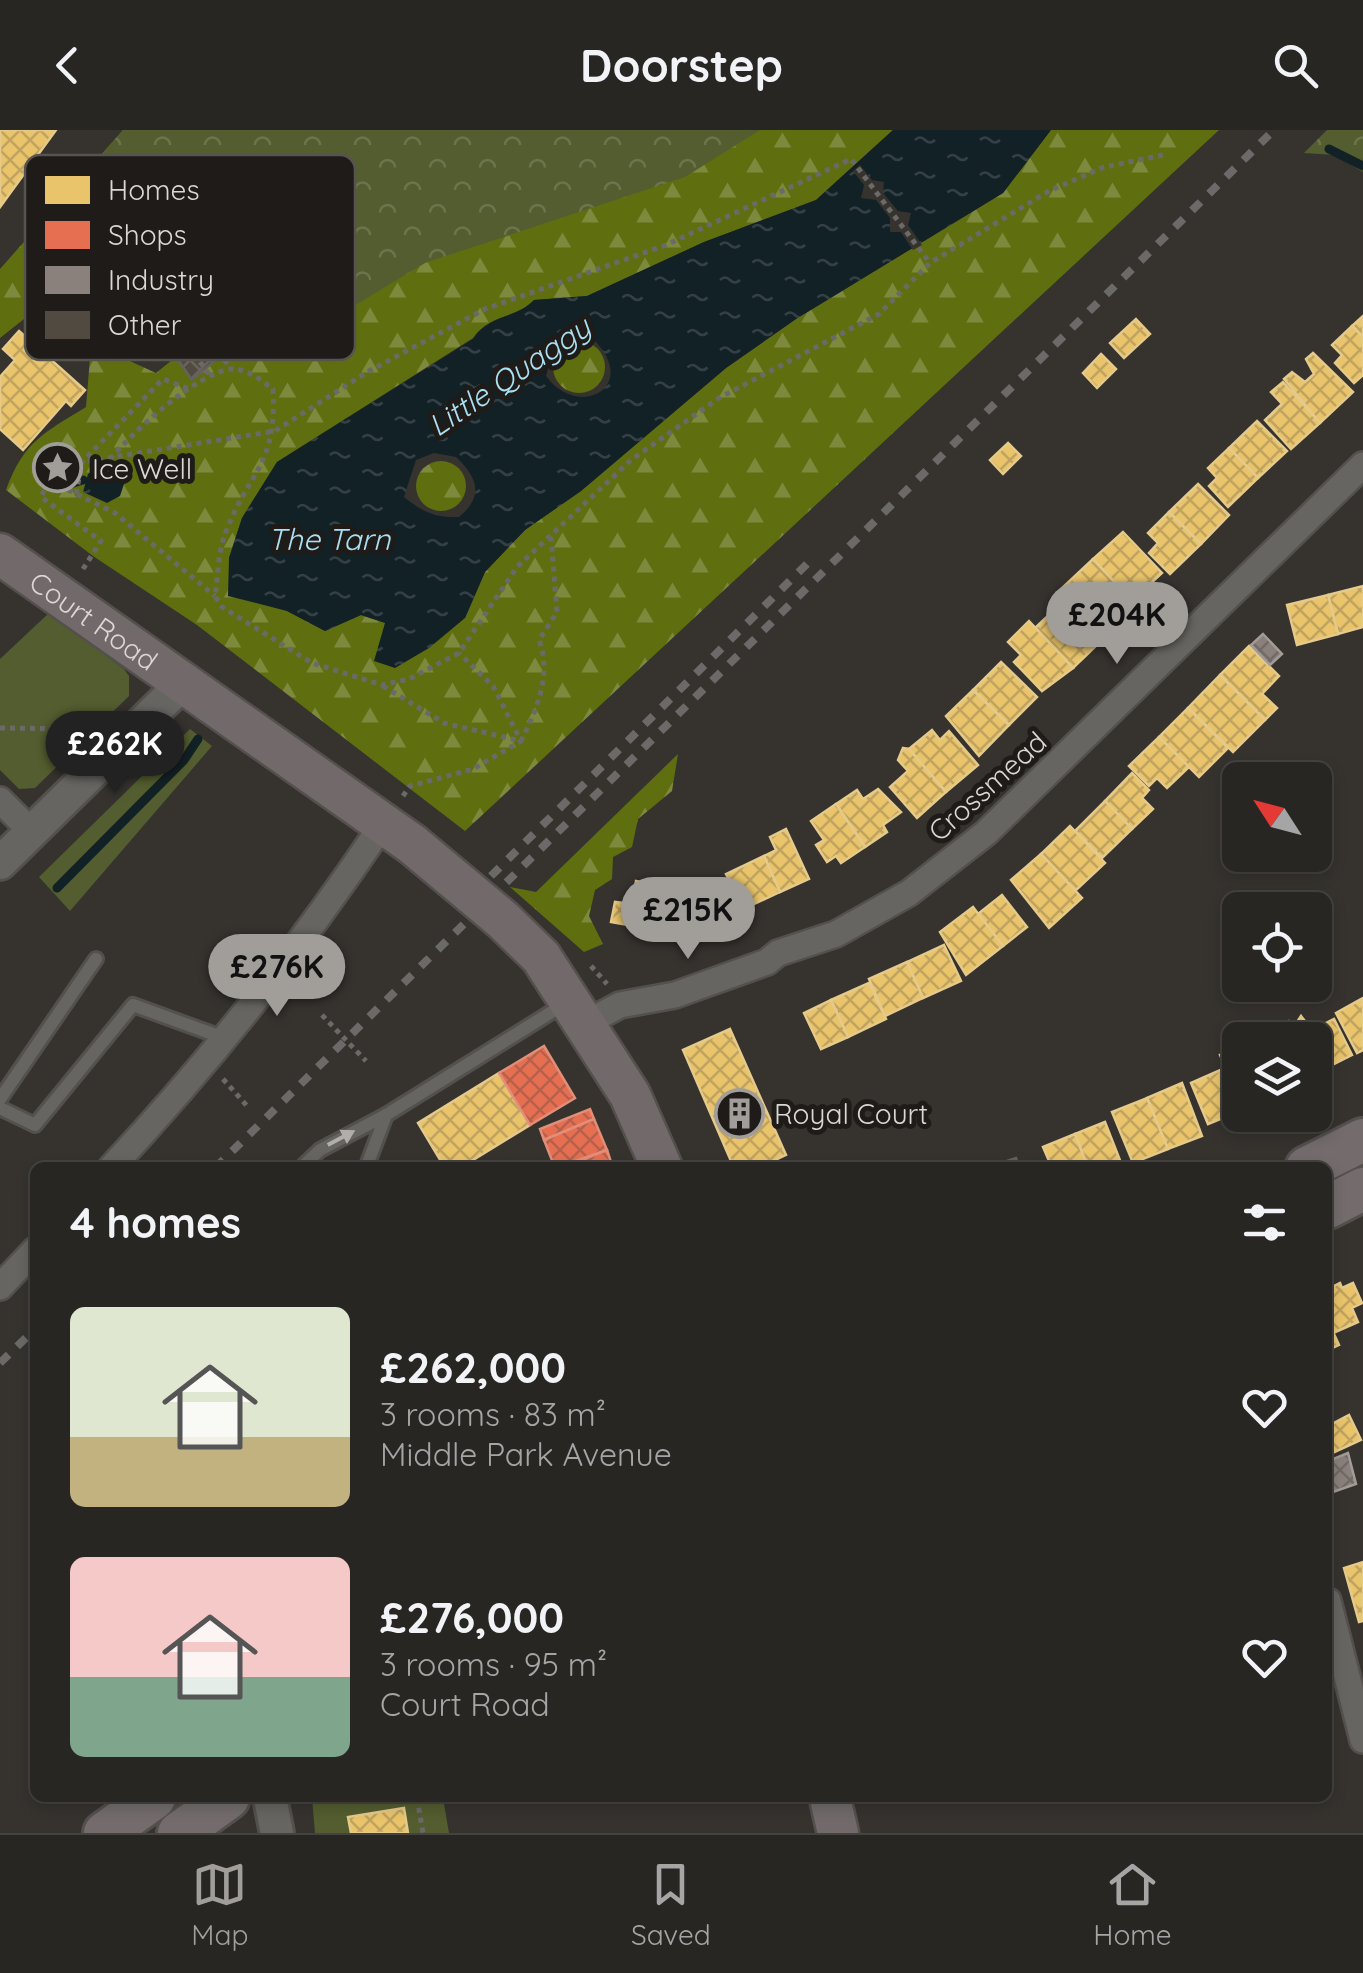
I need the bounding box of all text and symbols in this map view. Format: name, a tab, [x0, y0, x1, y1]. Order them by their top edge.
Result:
text: Doorstep	[580, 37, 783, 93]
icon: back	[40, 38, 95, 93]
icon: search	[1268, 38, 1323, 93]
legend	[25, 155, 355, 360]
text: Homes	[108, 172, 200, 207]
text: Shops	[108, 217, 187, 252]
text: Industry	[108, 262, 214, 297]
text: Other	[108, 307, 182, 342]
water label: Little Quaggy	[421, 307, 599, 444]
place icon: Ice Well	[31, 442, 83, 494]
place label: Ice Well	[92, 451, 192, 486]
water label: The Tarn	[268, 520, 391, 558]
street label: Court Road	[23, 563, 165, 677]
pin: £204K	[1047, 582, 1187, 667]
text: £204K	[1068, 594, 1166, 634]
pin: £262K	[45, 711, 185, 796]
text: £262K	[67, 723, 163, 763]
street label: Crossmead	[921, 724, 1053, 848]
north arrow	[1222, 762, 1332, 872]
map controls	[1222, 762, 1332, 1132]
pin: £215K	[618, 877, 758, 962]
text: £215K	[643, 889, 733, 929]
button: locate	[1222, 892, 1332, 1002]
pin: £276K	[207, 934, 347, 1019]
text: £276K	[230, 946, 324, 986]
button: layers	[1222, 1022, 1332, 1132]
building icon: Royal Court	[713, 1087, 765, 1139]
place label: Royal Court	[774, 1096, 928, 1131]
one-way arrow	[327, 1130, 356, 1147]
icon: filters	[1237, 1195, 1292, 1250]
text: 4 homes	[70, 1196, 241, 1249]
text: £262,000	[380, 1341, 566, 1394]
icon: home	[150, 1347, 270, 1467]
icon: heart	[1237, 1380, 1292, 1435]
text: 3 rooms · 83 m²	[380, 1394, 606, 1434]
text: Middle Park Avenue	[380, 1434, 672, 1474]
text: £276,000	[380, 1591, 564, 1644]
icon: home	[150, 1597, 270, 1717]
icon: heart	[1237, 1630, 1292, 1685]
text: 3 rooms · 95 m²	[380, 1644, 607, 1684]
text: Court Road	[380, 1684, 550, 1724]
tab: Map	[191, 1857, 248, 1952]
tab: Saved	[631, 1857, 711, 1952]
tab: Home	[1093, 1857, 1172, 1952]

